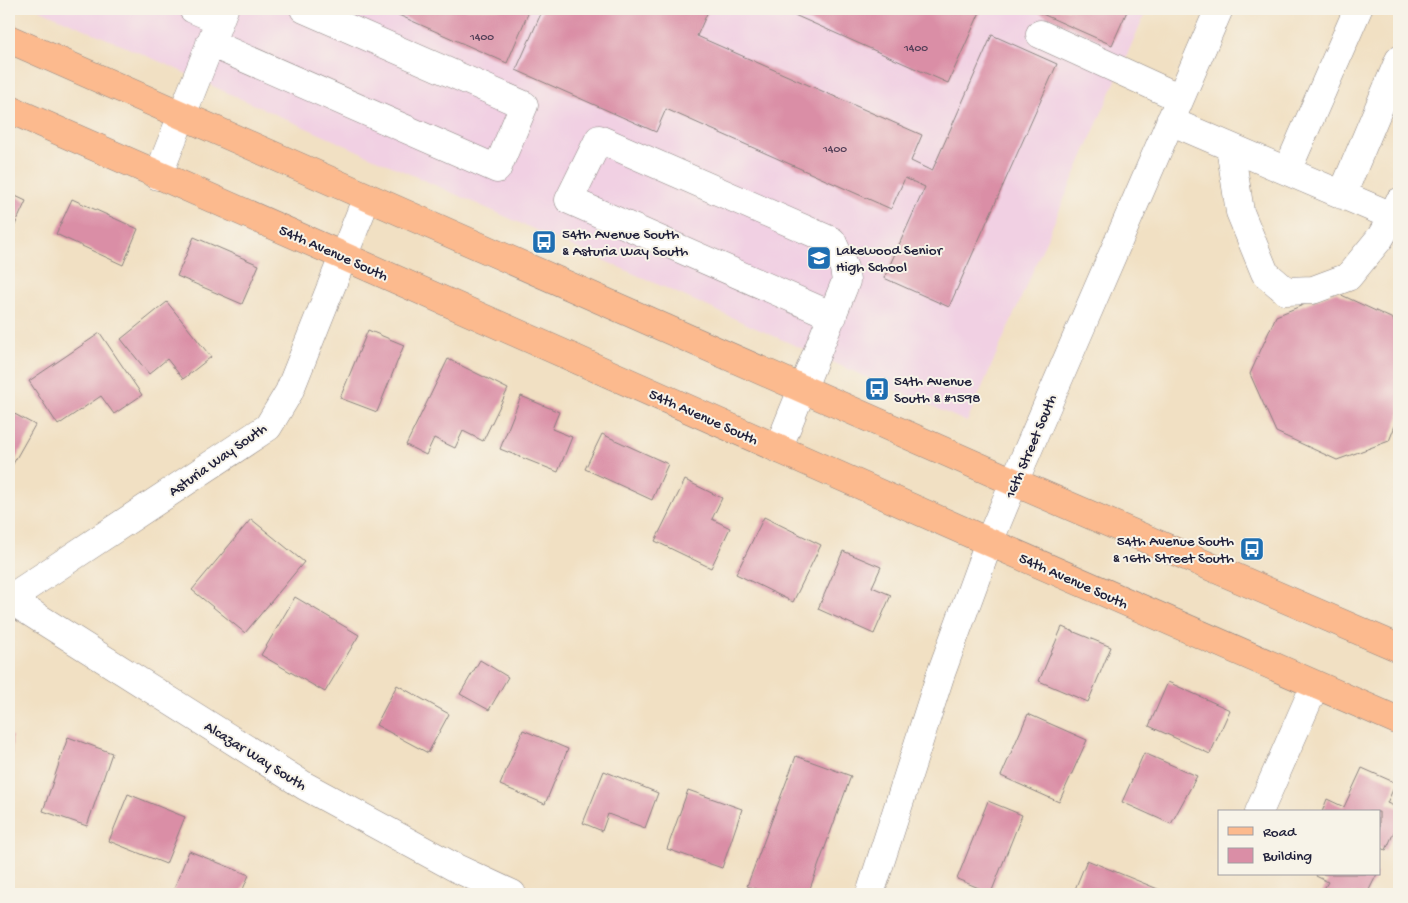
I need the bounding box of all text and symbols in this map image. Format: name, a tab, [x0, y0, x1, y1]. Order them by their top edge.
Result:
house number: 1400	[469, 31, 494, 45]
house number: 1400	[903, 42, 928, 56]
house number: 1400	[822, 143, 847, 157]
street label: 54th Avenue South	[276, 222, 390, 286]
place label: 54th Avenue South & Asturia Way South	[562, 226, 688, 261]
bus stop icon: 54th Avenue South & Asturia Way South	[531, 229, 557, 255]
place label: Lakewood Senior High School	[836, 242, 944, 277]
school or university icon: Lakewood Senior High School	[806, 245, 832, 271]
place label: 54th Avenue South & #1598	[894, 373, 980, 408]
bus stop icon: 54th Avenue South & #1598	[864, 376, 890, 402]
street label: 54th Avenue South	[646, 386, 760, 450]
street label: 16th Street South	[1001, 392, 1062, 502]
street label: Asturia Way South	[165, 420, 271, 501]
place label: 54th Avenue South & 16th Street South	[1113, 533, 1234, 568]
bus stop icon: 54th Avenue South & 16th Street South	[1239, 536, 1265, 562]
street label: 54th Avenue South	[1016, 550, 1130, 614]
street label: Alcazar Way South	[200, 718, 309, 795]
legend	[1218, 810, 1380, 876]
text: Road	[1263, 824, 1297, 842]
text: Building	[1262, 848, 1312, 866]

